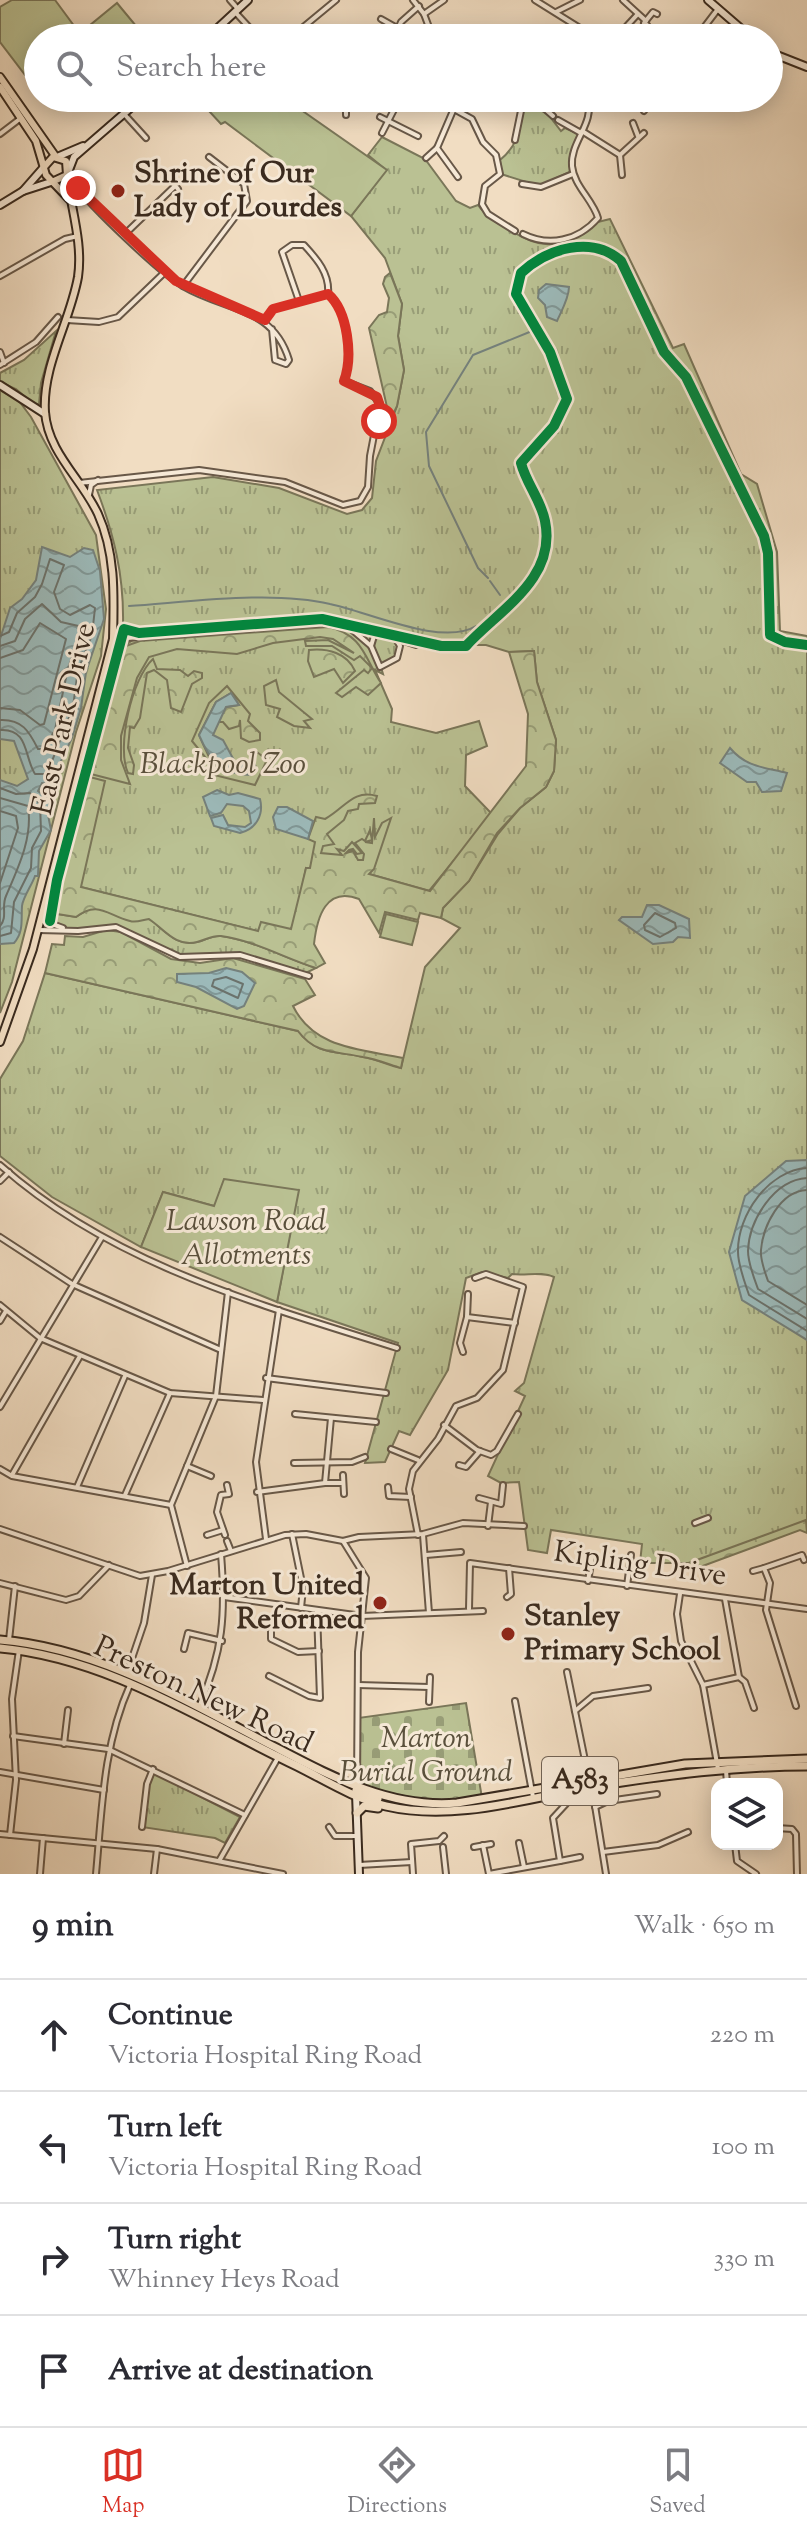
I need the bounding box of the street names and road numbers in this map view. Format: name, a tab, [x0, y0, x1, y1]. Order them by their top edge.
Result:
street label: East Park Drive	[22, 619, 108, 819]
street label: Kipling Drive	[551, 1532, 729, 1598]
street label: Preston New Road	[86, 1626, 320, 1766]
road number: A583	[542, 1757, 618, 1805]

